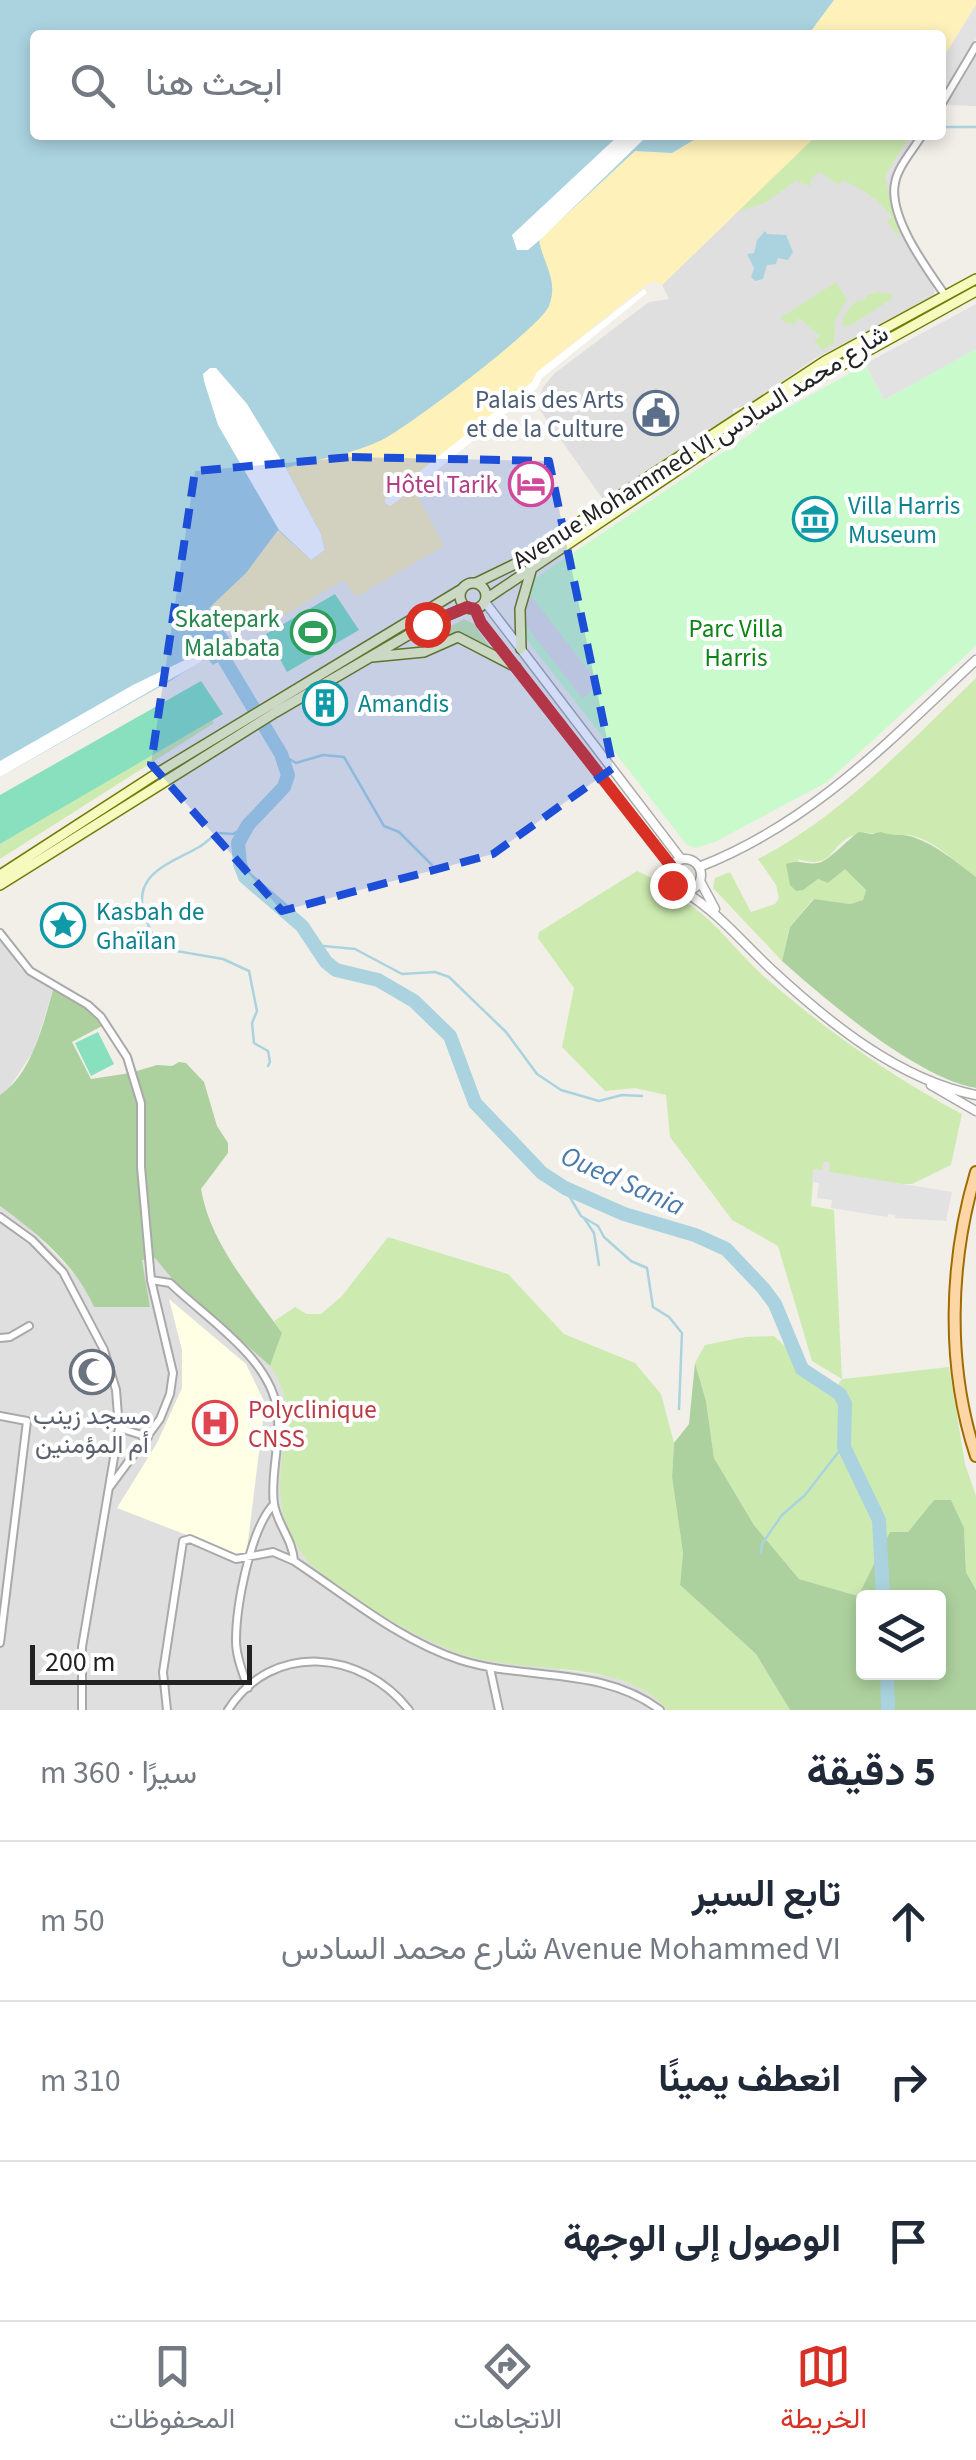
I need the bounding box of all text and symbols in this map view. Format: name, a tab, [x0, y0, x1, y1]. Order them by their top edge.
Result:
search box	[30, 30, 946, 140]
text: ابحث هنا	[145, 56, 283, 110]
icon: search	[65, 58, 120, 113]
street label: Avenue Mohammed VI شارع محمد السادس	[505, 316, 896, 578]
place label: Palais des Arts et de la Culture	[466, 382, 624, 447]
public building icon: Palais des Arts et de la Culture	[633, 390, 679, 436]
hotel icon: Hôtel Tarik	[508, 461, 554, 507]
place label: Hôtel Tarik	[385, 467, 499, 503]
place label: Villa Harris Museum	[848, 488, 960, 553]
museum icon: Villa Harris Museum	[792, 496, 838, 542]
place label: Skatepark Malabata	[175, 601, 281, 666]
route start	[405, 602, 451, 648]
sports icon: Skatepark Malabata	[290, 609, 336, 655]
park label: Parc Villa Harris	[689, 611, 783, 676]
building icon: Amandis	[302, 680, 348, 726]
place label: Amandis	[358, 686, 449, 722]
route end	[650, 863, 696, 909]
place label: Kasbah de Ghaïlan	[96, 894, 205, 959]
place icon: Kasbah de Ghaïlan	[40, 902, 86, 948]
water label: Oued Sania	[554, 1136, 691, 1226]
mosque icon: مسجد زينب أم المؤمنين	[69, 1349, 115, 1395]
place label: Polyclinique CNSS	[248, 1392, 377, 1457]
place label: مسجد زينب أم المؤمنين	[33, 1398, 151, 1463]
hospital icon: Polyclinique CNSS	[192, 1400, 238, 1446]
map controls	[856, 1590, 946, 1680]
button: layers	[856, 1590, 946, 1680]
scale bar	[30, 1640, 252, 1684]
text: 200 m	[45, 1642, 116, 1682]
text: 5 دقيقة	[806, 1742, 936, 1802]
text: سيرًا · 360 m	[40, 1750, 197, 1796]
text: تابع السير	[692, 1867, 841, 1921]
icon: ahead	[881, 1894, 936, 1949]
text: 50 m	[40, 1898, 105, 1944]
text: Avenue Mohammed VI شارع محمد السادس	[281, 1926, 841, 1972]
text: انعطف يمينًا	[658, 2052, 841, 2106]
icon: right	[881, 2054, 936, 2109]
text: 310 m	[40, 2058, 121, 2104]
text: الوصول إلى الوجهة	[563, 2212, 841, 2266]
icon: arrive	[881, 2214, 936, 2269]
tab: المحفوظات	[109, 2339, 235, 2443]
tab: الاتجاهات	[453, 2339, 562, 2443]
tab: الخريطة	[780, 2339, 867, 2443]

